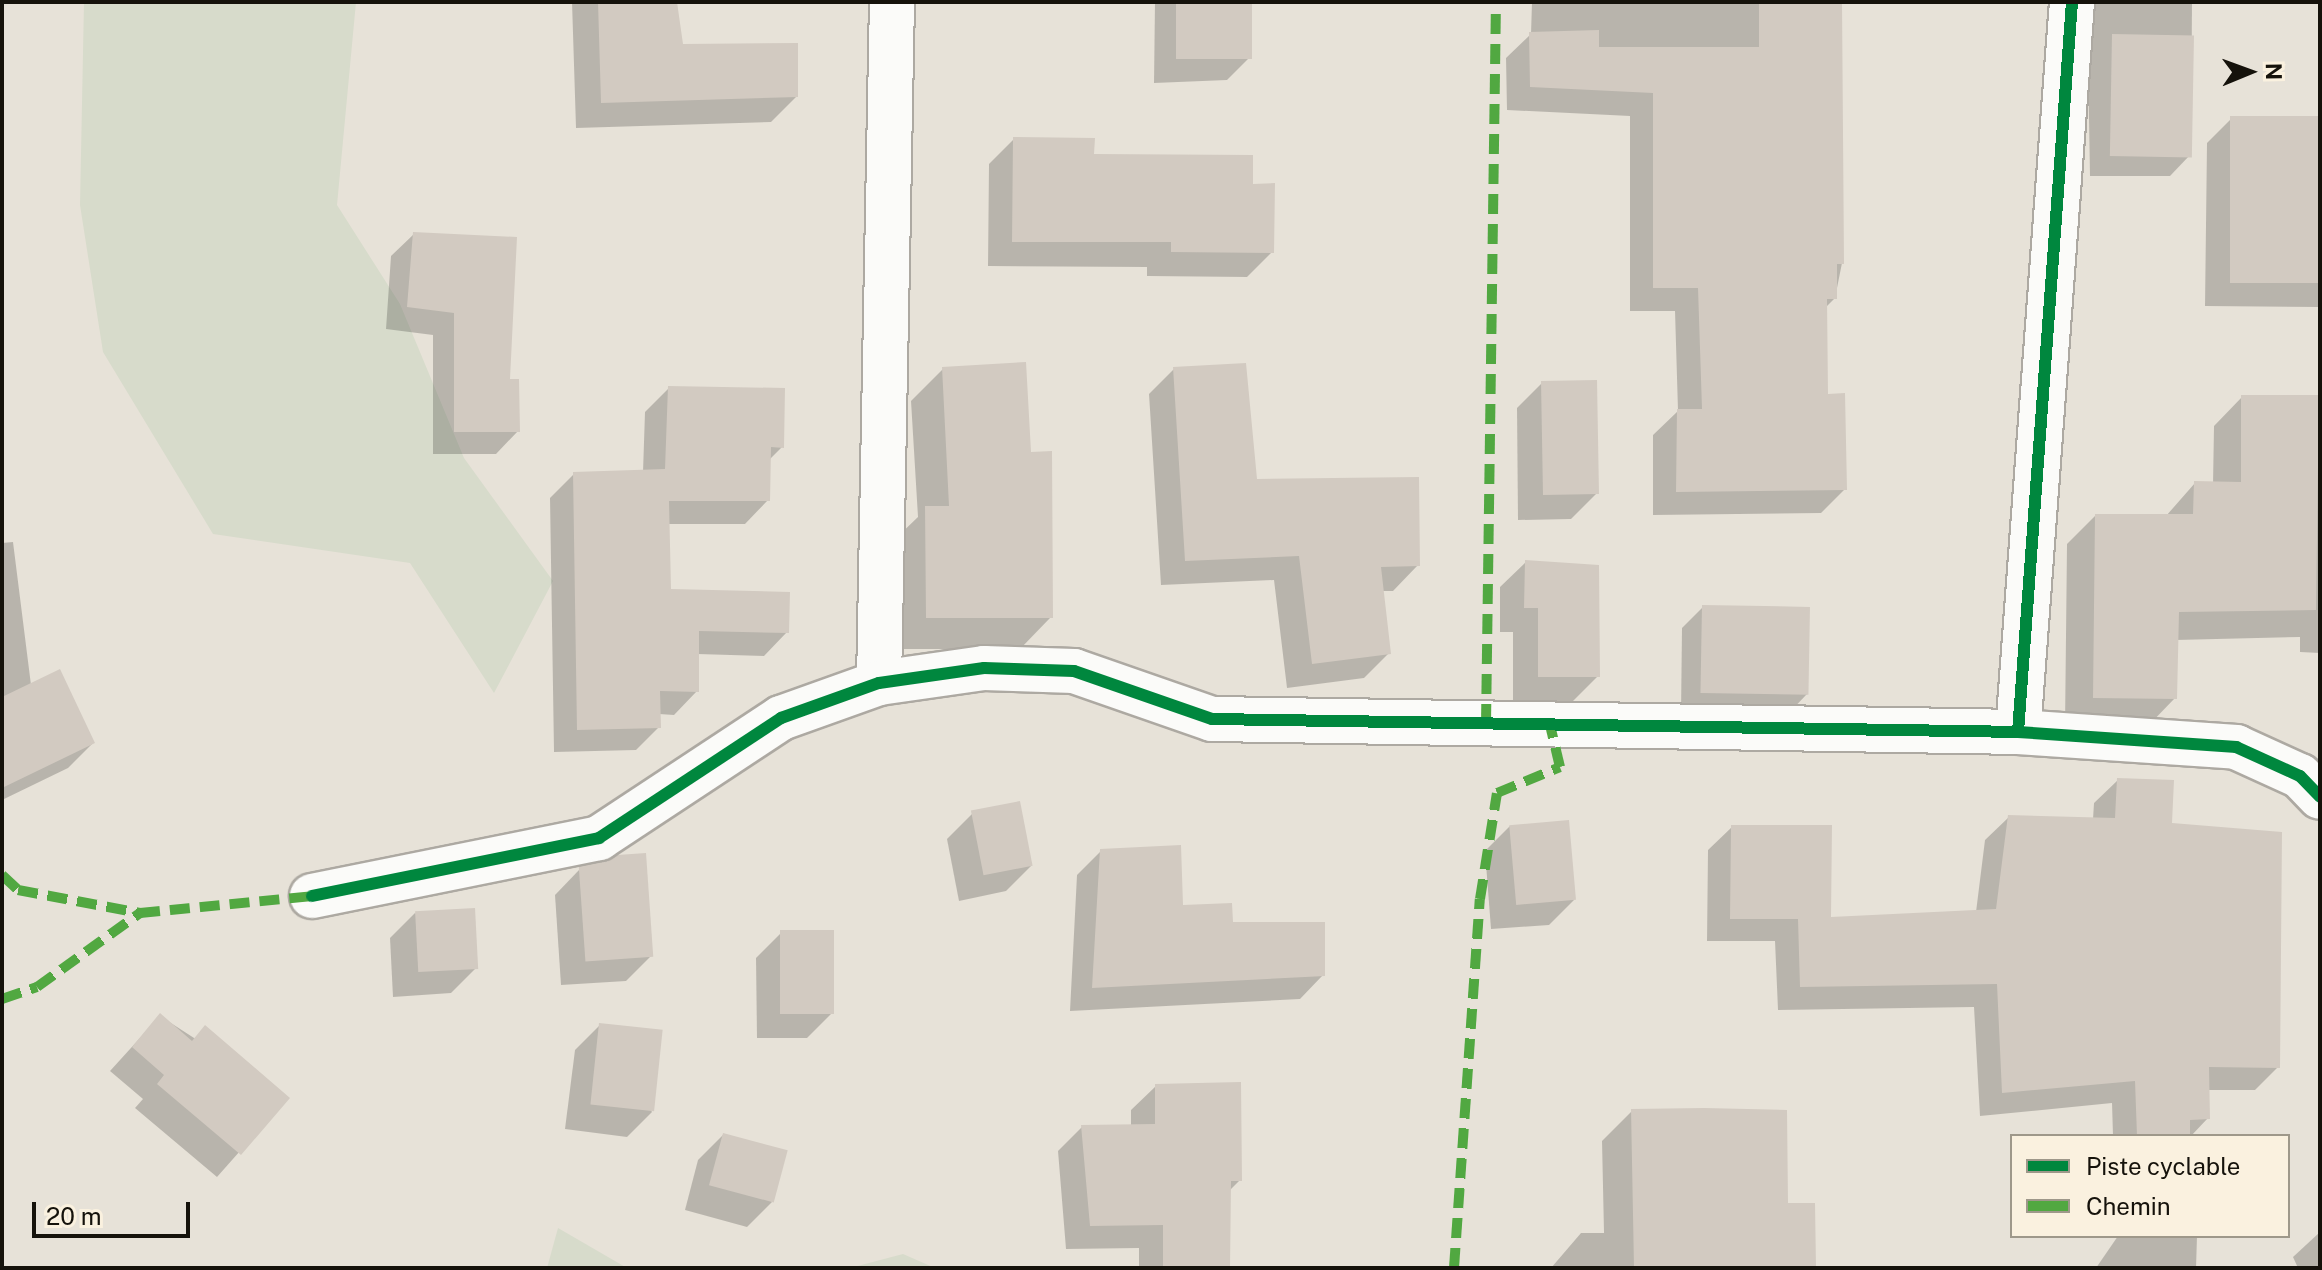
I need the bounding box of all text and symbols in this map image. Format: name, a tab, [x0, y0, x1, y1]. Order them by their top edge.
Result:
north arrow	[2210, 32, 2290, 112]
text: N	[2261, 63, 2287, 80]
legend	[2010, 1134, 2290, 1238]
text: Piste cyclable	[2086, 1152, 2240, 1180]
scale bar	[36, 1186, 194, 1236]
text: Chemin	[2086, 1192, 2171, 1220]
text: 20 m	[46, 1202, 102, 1230]

